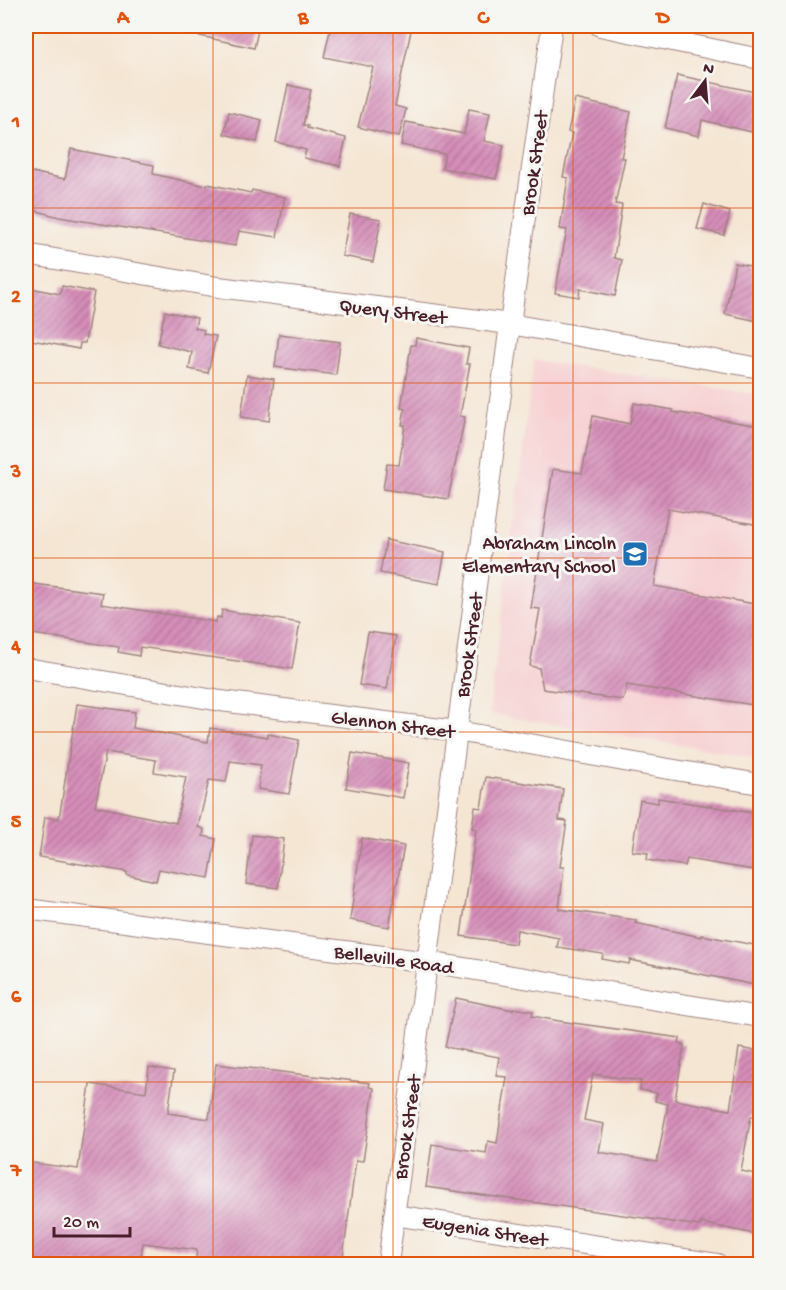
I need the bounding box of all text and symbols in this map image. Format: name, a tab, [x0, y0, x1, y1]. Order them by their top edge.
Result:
text: A	[116, 8, 131, 31]
text: B	[297, 8, 309, 31]
text: C	[477, 8, 491, 31]
text: D	[654, 8, 670, 31]
north arrow	[675, 51, 735, 111]
text: N	[701, 59, 716, 81]
street label: Brook Street	[518, 108, 555, 218]
text: 1	[11, 112, 20, 135]
text: 2	[11, 287, 21, 310]
street label: Query Street	[338, 295, 449, 332]
text: 3	[10, 462, 21, 485]
place label: Abraham Lincoln Elementary School	[462, 534, 616, 580]
school or university icon: Abraham Lincoln Elementary School	[620, 539, 650, 569]
street label: Brook Street	[453, 590, 490, 700]
text: 4	[10, 637, 21, 660]
street label: Glennon Street	[329, 707, 457, 746]
text: 5	[11, 812, 22, 835]
street label: Belleville Road	[331, 942, 457, 982]
text: 6	[11, 987, 22, 1010]
street label: Brook Street	[391, 1072, 428, 1182]
text: 7	[10, 1161, 23, 1184]
scale bar	[54, 1200, 130, 1238]
street label: Eugenia Street	[420, 1211, 551, 1254]
text: 20 m	[63, 1213, 99, 1234]

